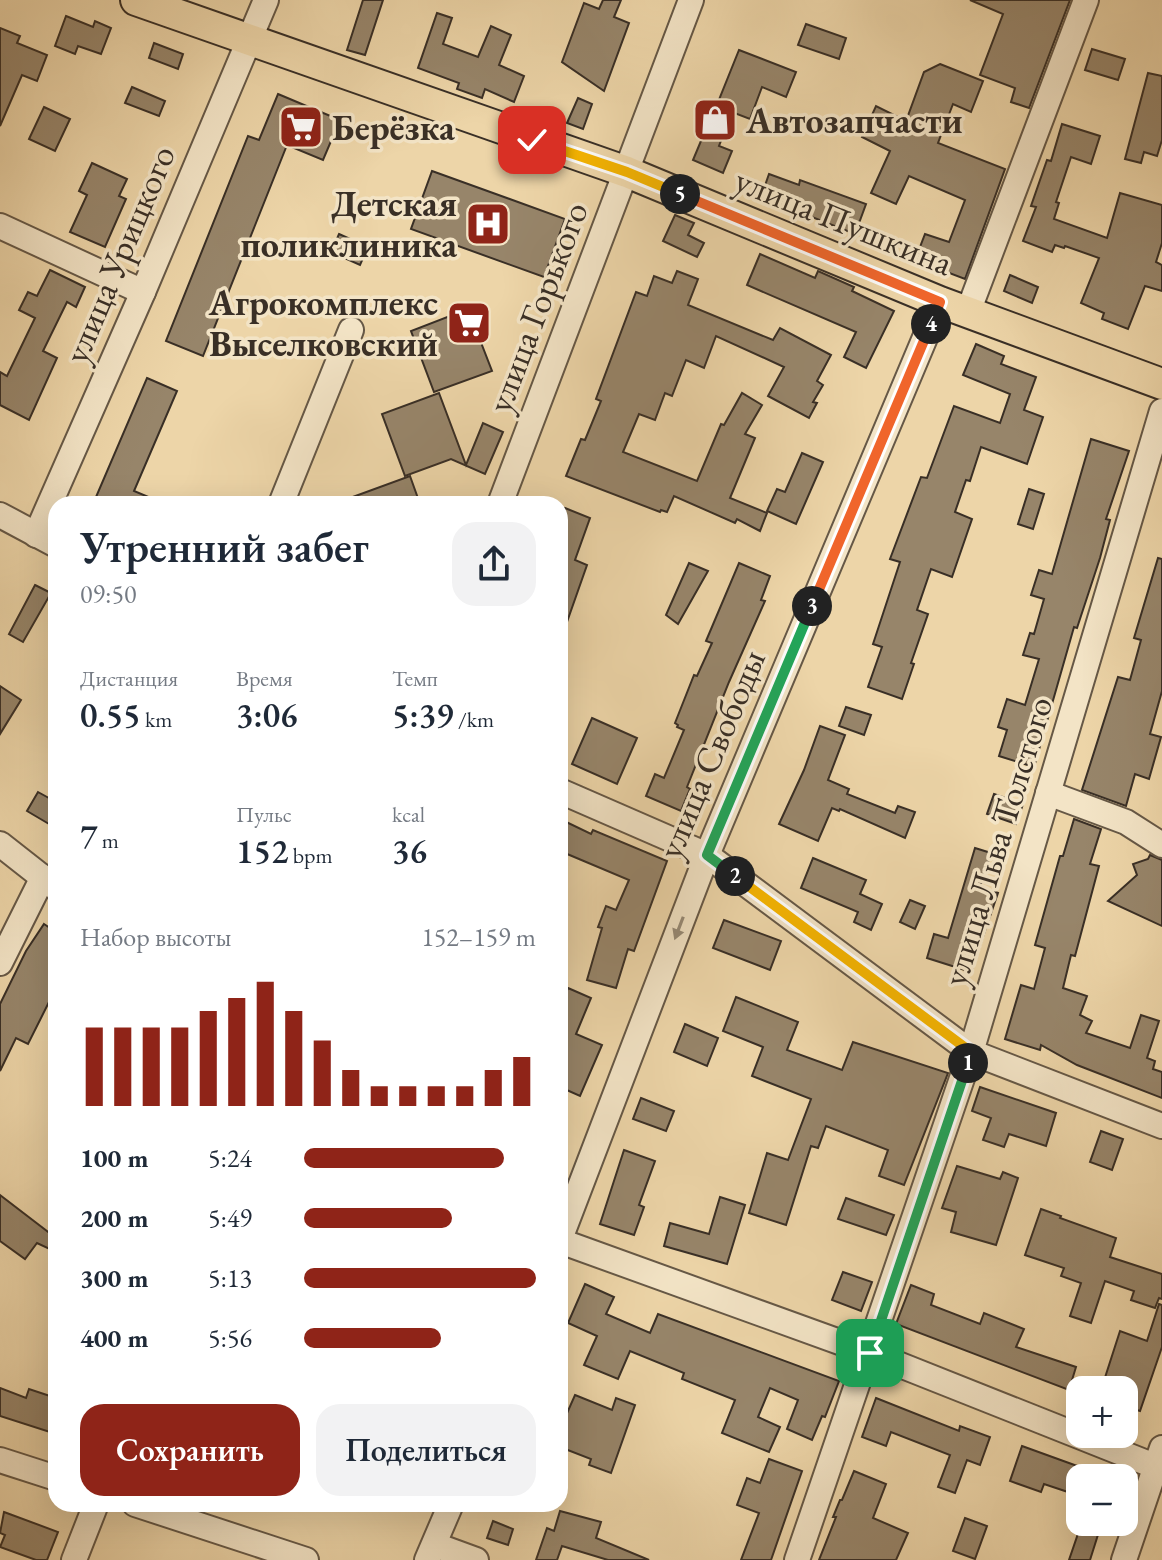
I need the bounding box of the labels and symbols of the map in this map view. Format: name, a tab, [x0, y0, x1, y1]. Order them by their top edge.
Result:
shop icon: Автозапчасти	[691, 96, 739, 144]
place label: Автозапчасти	[745, 97, 963, 144]
supermarket icon: Берёзка	[277, 103, 325, 151]
place label: Берёзка	[332, 104, 455, 151]
pin	[498, 106, 566, 174]
street label: улица Урицкого	[52, 138, 186, 370]
street label: улица Пушкина	[728, 156, 961, 286]
pin: 5	[660, 174, 700, 214]
place label: Детская поликлиника	[241, 180, 457, 268]
street label: улица Горького	[475, 195, 599, 419]
hospital icon: Детская поликлиника	[464, 200, 512, 248]
place label: Агрокомплекс Выселковский	[208, 279, 438, 367]
supermarket icon: Агрокомплекс Выселковский	[445, 299, 493, 347]
pin: 4	[911, 304, 951, 344]
pin: 3	[792, 586, 832, 626]
street label: улица Свободы	[646, 643, 776, 865]
street label: улица Льва Толстого	[931, 691, 1063, 991]
pin: 2	[715, 856, 755, 896]
one-way arrow	[672, 916, 685, 940]
pin: 1	[948, 1043, 988, 1083]
pin	[836, 1319, 904, 1387]

